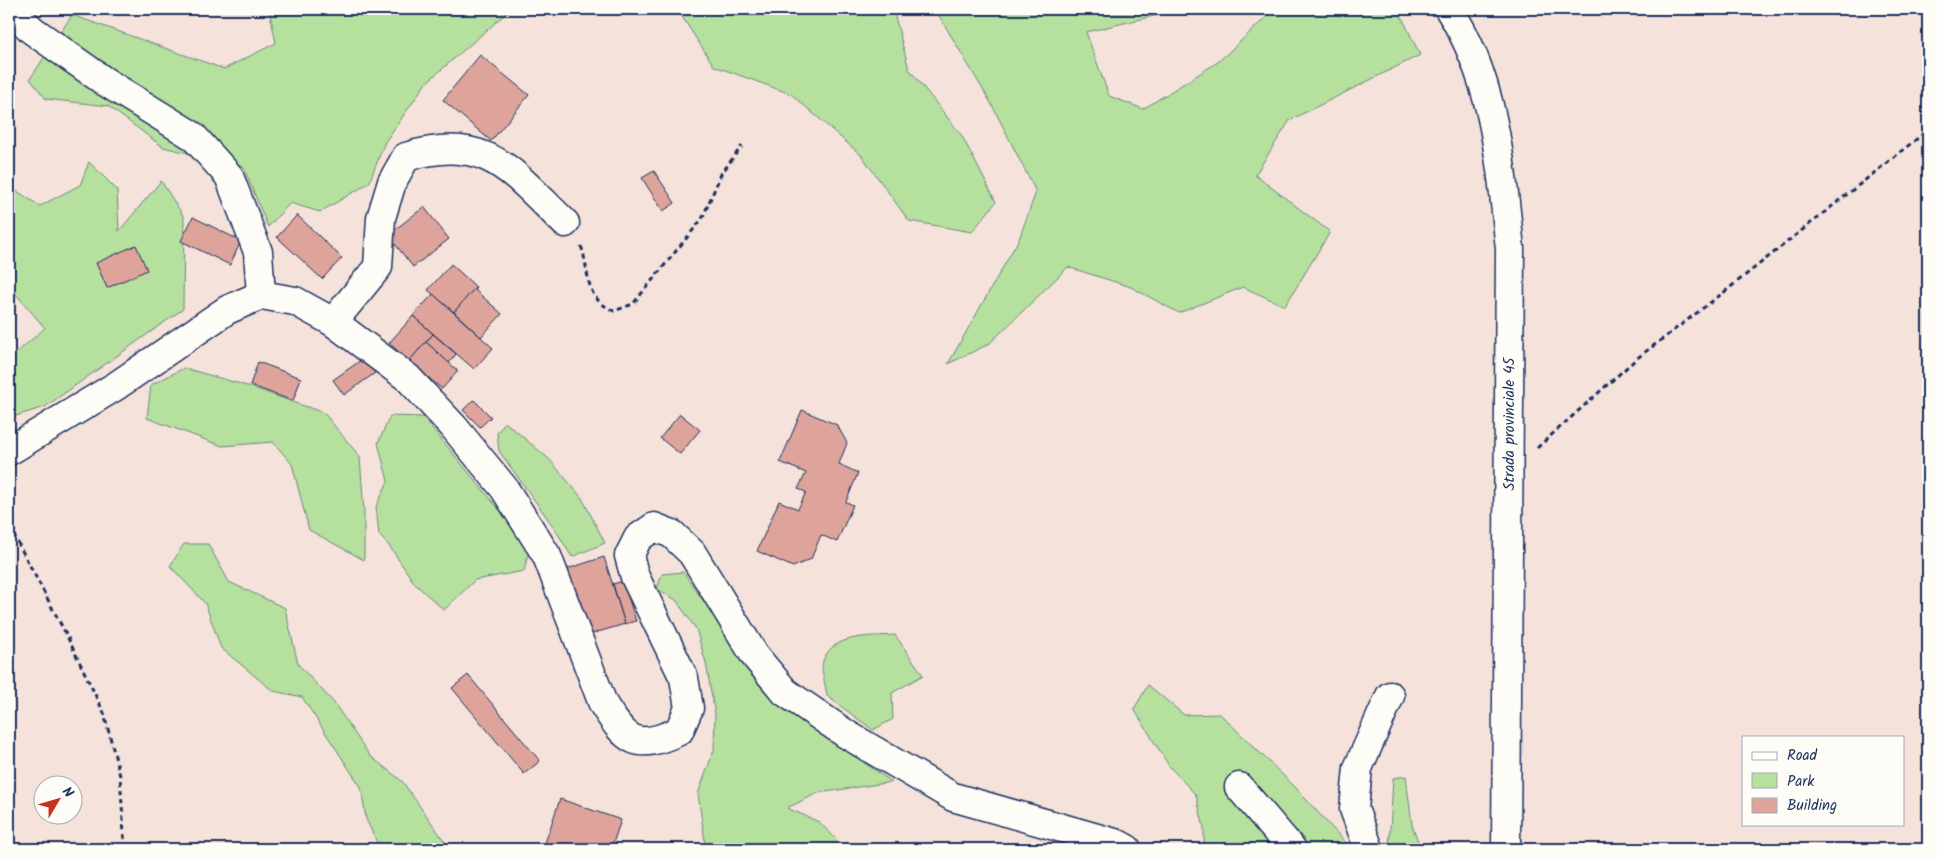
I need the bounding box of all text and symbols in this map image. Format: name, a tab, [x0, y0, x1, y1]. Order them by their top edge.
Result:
street label: Strada provinciale 45	[1498, 356, 1522, 491]
legend	[1742, 736, 1904, 826]
text: Road	[1787, 744, 1818, 768]
text: Park	[1787, 770, 1815, 794]
north arrow	[32, 776, 82, 826]
text: N	[56, 782, 79, 803]
text: Building	[1787, 794, 1837, 818]

